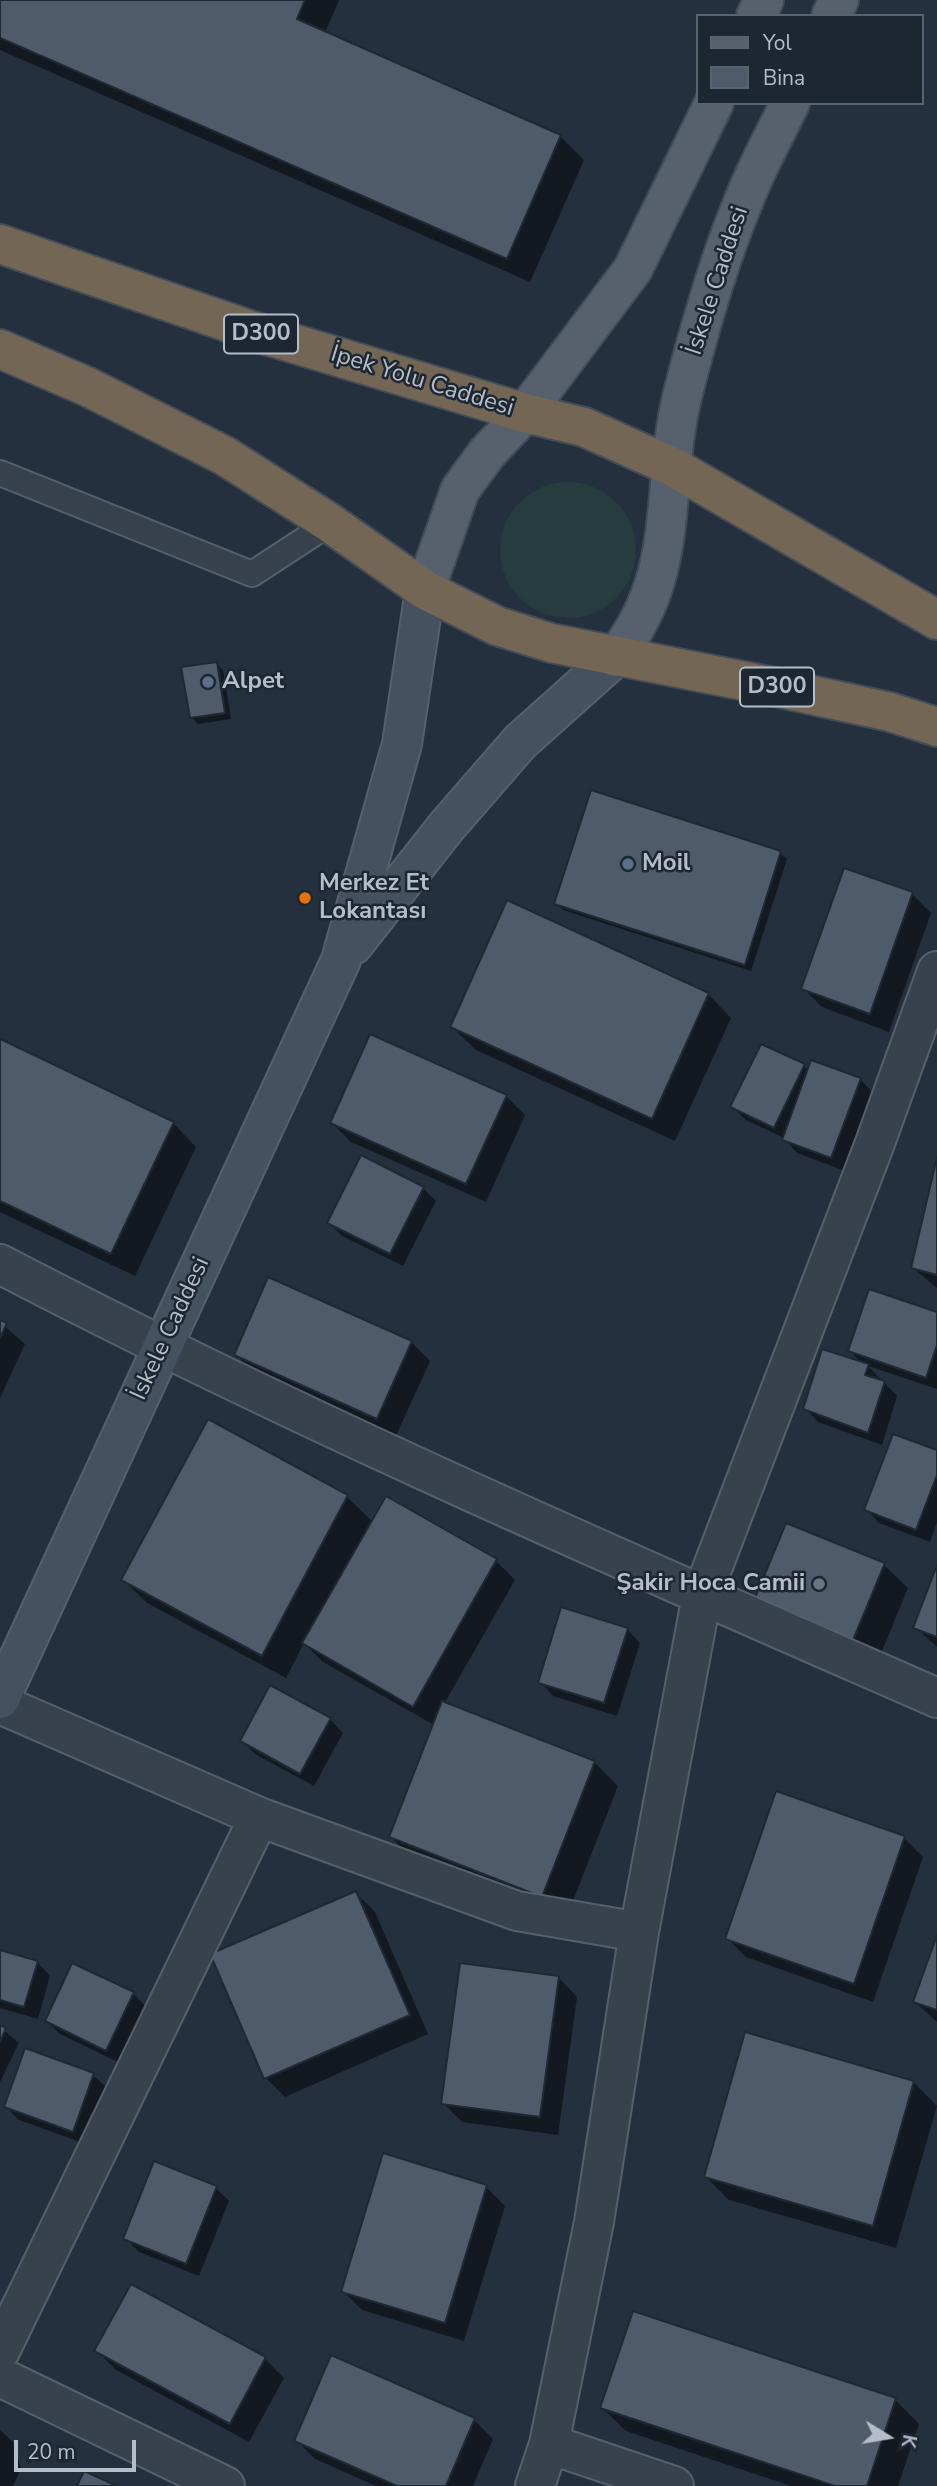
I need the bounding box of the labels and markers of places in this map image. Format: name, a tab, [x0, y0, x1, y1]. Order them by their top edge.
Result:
place label: Alpet	[222, 668, 284, 696]
marker: Alpet	[200, 674, 216, 690]
place label: Moil	[642, 850, 690, 878]
marker: Moil	[620, 856, 636, 872]
place label: Merkez Et Lokantası	[319, 870, 429, 926]
marker: Merkez Et Lokantası	[297, 890, 313, 906]
place label: Şakir Hoca Camii	[616, 1570, 805, 1598]
marker: Şakir Hoca Camii	[811, 1576, 827, 1592]

